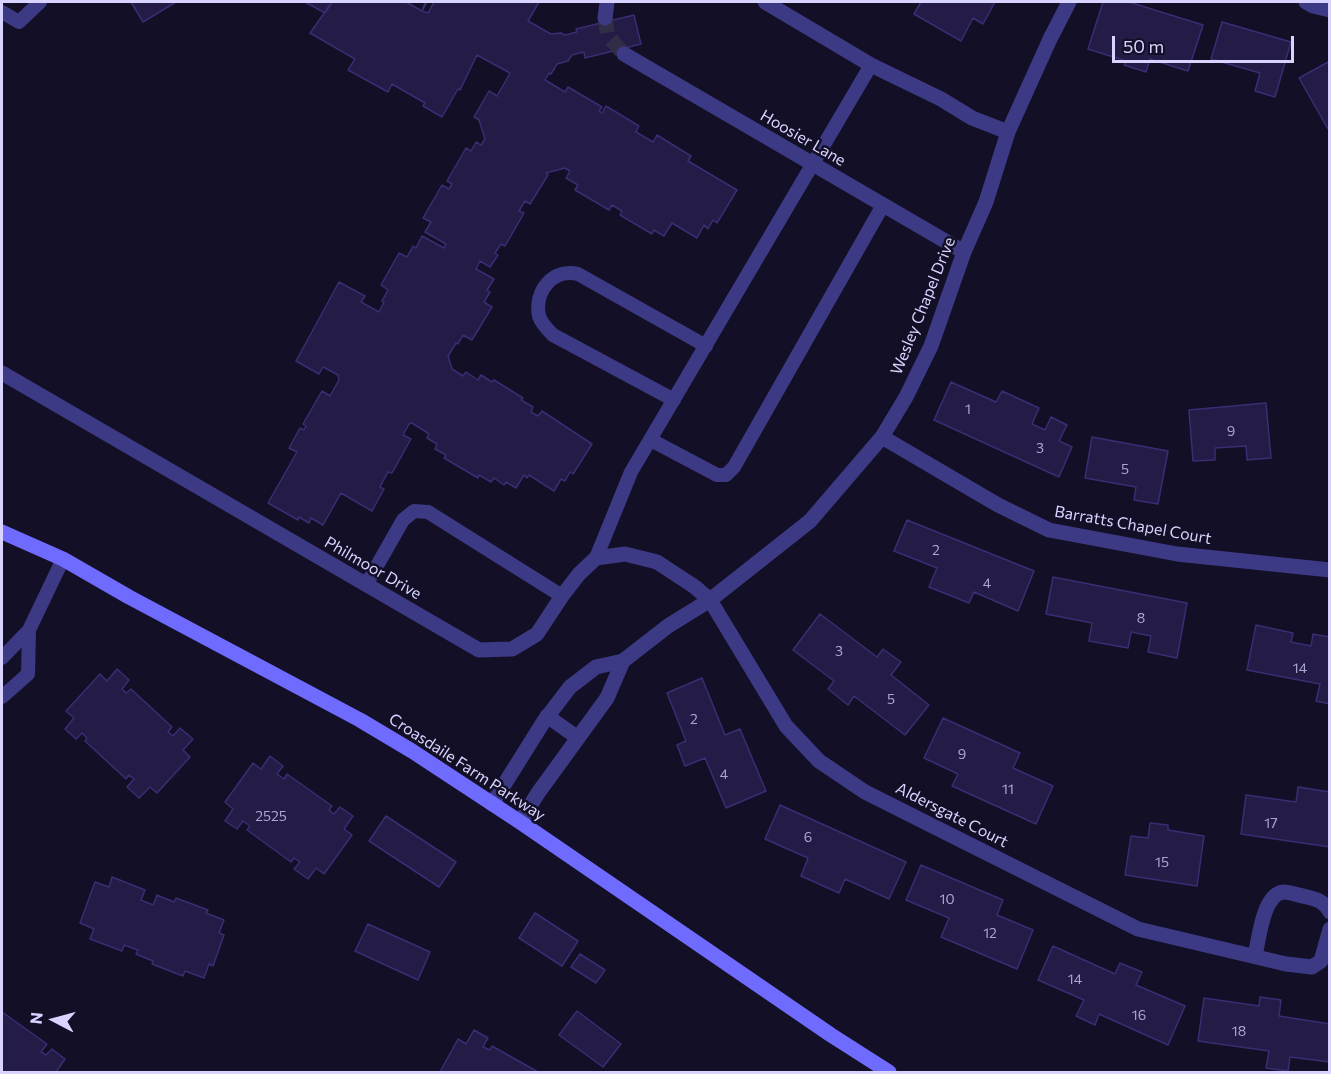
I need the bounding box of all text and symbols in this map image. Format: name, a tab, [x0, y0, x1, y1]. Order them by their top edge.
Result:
scale bar	[1115, 24, 1296, 62]
text: 50 m	[1123, 35, 1164, 57]
street label: Hoosier Lane	[757, 106, 849, 170]
street label: Wesley Chapel Drive	[887, 234, 959, 378]
house number: 1	[965, 401, 971, 417]
house number: 9	[1227, 423, 1235, 439]
house number: 3	[1036, 440, 1044, 456]
house number: 5	[1121, 461, 1129, 477]
street label: Barratts Chapel Court	[1053, 502, 1213, 548]
street label: Philmoor Drive	[321, 533, 425, 603]
house number: 2	[932, 542, 940, 558]
house number: 4	[983, 575, 991, 591]
house number: 8	[1137, 610, 1145, 626]
house number: 3	[835, 643, 843, 659]
house number: 14	[1293, 660, 1307, 676]
house number: 5	[887, 691, 895, 707]
street label: Croasdaile Farm Parkway	[385, 709, 549, 825]
house number: 2	[690, 711, 698, 727]
house number: 9	[958, 746, 966, 762]
house number: 4	[720, 766, 728, 782]
street label: Aldersgate Court	[893, 778, 1011, 852]
house number: 11	[1002, 781, 1014, 797]
house number: 2525	[255, 808, 287, 824]
house number: 17	[1264, 815, 1278, 831]
house number: 6	[804, 829, 812, 845]
house number: 15	[1155, 854, 1169, 870]
house number: 10	[939, 891, 955, 907]
house number: 12	[983, 925, 997, 941]
house number: 14	[1068, 971, 1082, 987]
north arrow	[24, 990, 84, 1050]
house number: 16	[1132, 1007, 1146, 1023]
text: N	[26, 1011, 46, 1025]
house number: 18	[1232, 1023, 1246, 1039]

